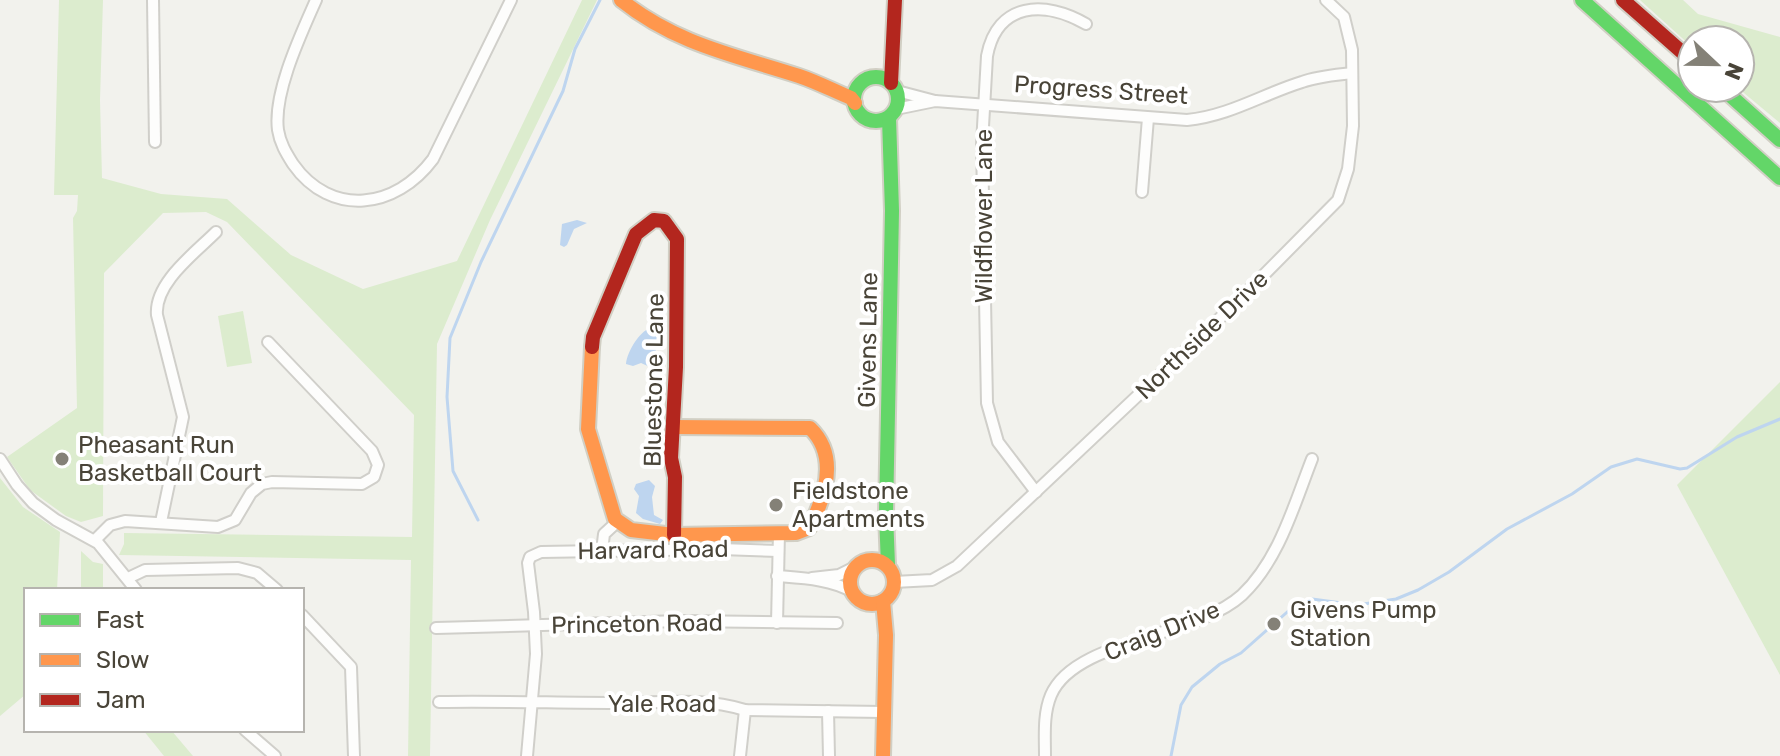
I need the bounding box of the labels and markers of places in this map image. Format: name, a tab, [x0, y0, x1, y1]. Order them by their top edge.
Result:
place label: Pheasant Run Basketball Court	[78, 431, 262, 487]
marker: Pheasant Run Basketball Court	[53, 450, 71, 468]
place label: Fieldstone Apartments	[792, 477, 925, 533]
marker: Fieldstone Apartments	[767, 496, 785, 514]
place label: Givens Pump Station	[1290, 596, 1437, 652]
marker: Givens Pump Station	[1265, 615, 1283, 633]

